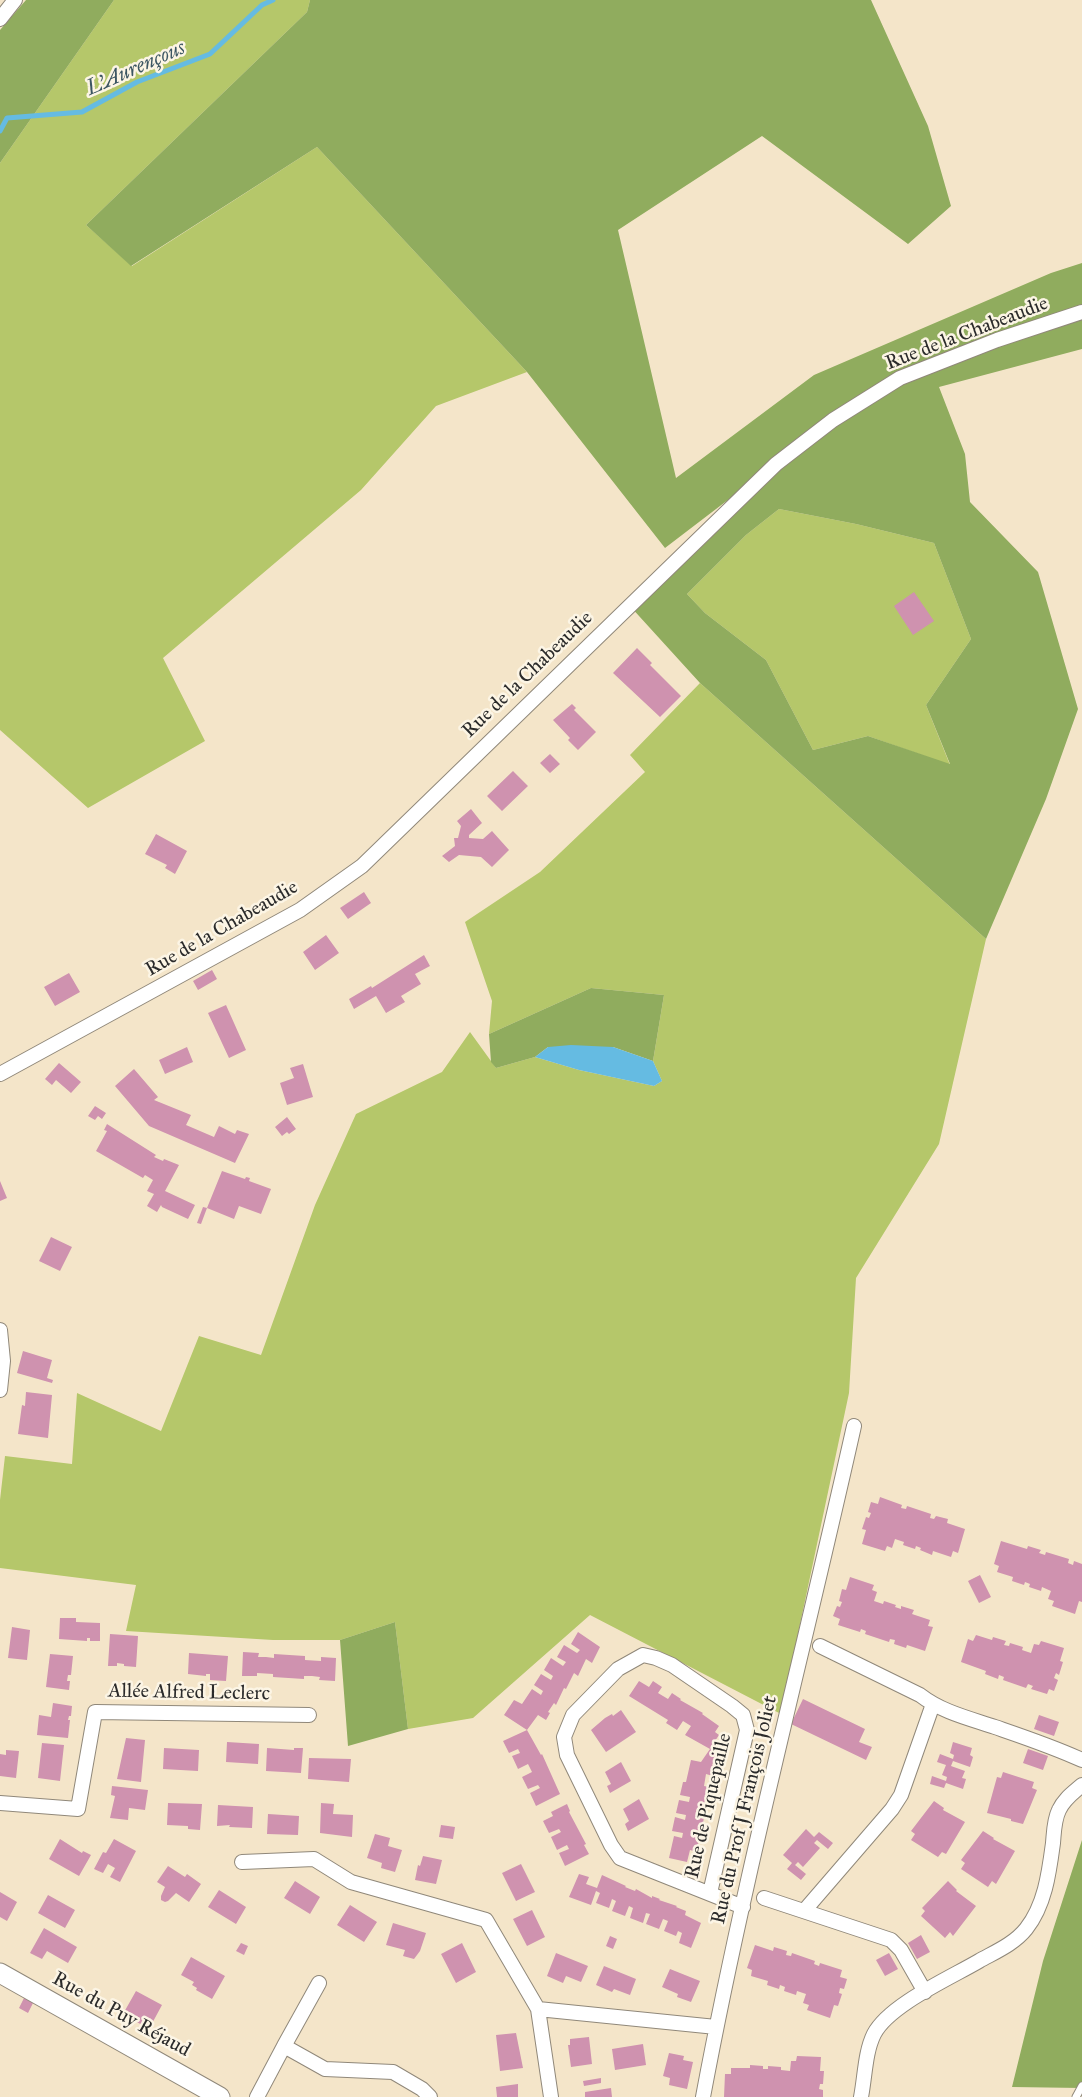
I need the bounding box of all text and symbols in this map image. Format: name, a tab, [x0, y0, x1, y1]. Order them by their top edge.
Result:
water label: L'Aurençous	[83, 36, 189, 102]
street label: Rue de la Chabeaudie	[882, 292, 1052, 376]
street label: Rue de la Chabeaudie	[458, 607, 598, 743]
street label: Rue de la Chabeaudie	[141, 876, 303, 982]
street label: Allée Alfred Leclerc	[108, 1680, 270, 1706]
street label: Rue du Prof J François Joliet	[707, 1693, 783, 1927]
street label: Rue de Piquepaille	[681, 1731, 737, 1881]
street label: Rue du Puy Réjaud	[48, 1967, 194, 2063]

